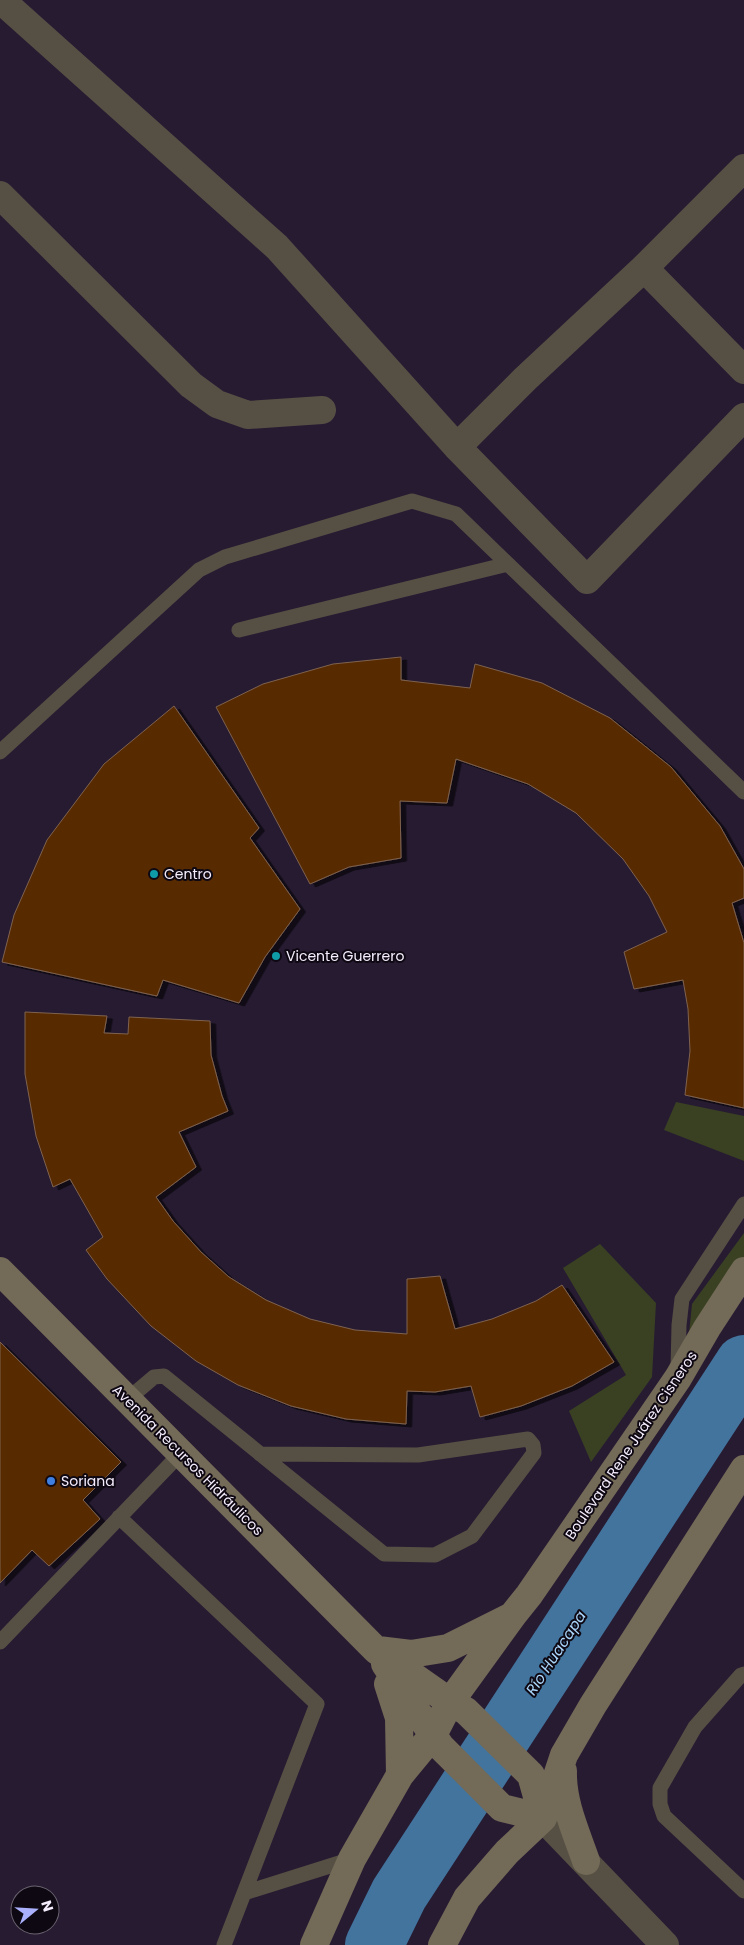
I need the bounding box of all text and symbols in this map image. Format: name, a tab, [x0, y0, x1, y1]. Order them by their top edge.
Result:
place label: Centro	[164, 864, 212, 884]
marker: Centro	[148, 868, 160, 880]
place label: Vicente Guerrero	[286, 946, 404, 966]
marker: Vicente Guerrero	[270, 950, 282, 962]
street label: Boulevard Rene Juárez Cisneros	[560, 1347, 702, 1543]
street label: Avenida Recursos Hidráulicos	[108, 1380, 268, 1540]
place label: Soriana	[61, 1471, 115, 1491]
marker: Soriana	[45, 1475, 57, 1487]
water label: Río Huacapa	[520, 1607, 591, 1699]
north arrow	[10, 1885, 60, 1935]
text: N	[36, 1898, 59, 1914]

